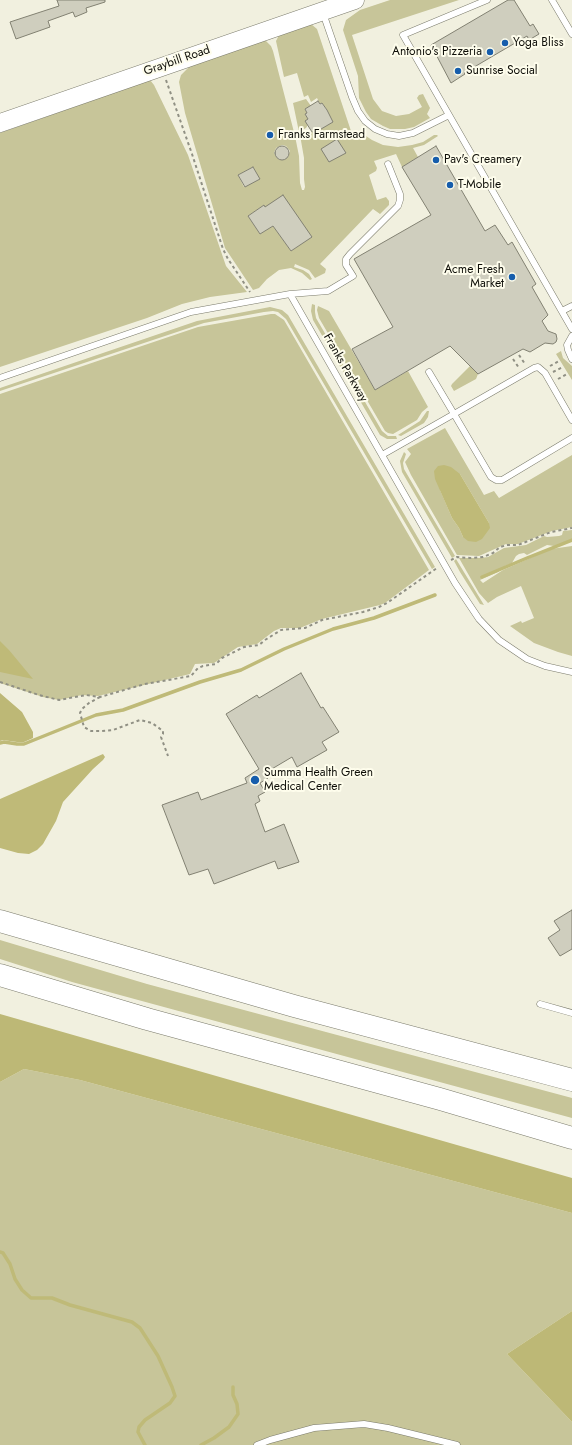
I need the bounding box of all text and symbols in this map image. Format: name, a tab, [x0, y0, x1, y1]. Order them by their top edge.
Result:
place label: Yoga Bliss	[513, 36, 564, 50]
marker: Yoga Bliss	[500, 38, 510, 48]
street label: Graybill Road	[142, 43, 212, 79]
place label: Antonio's Pizzeria	[392, 45, 482, 59]
marker: Antonio's Pizzeria	[485, 47, 495, 57]
place label: Sunrise Social	[466, 64, 538, 78]
marker: Sunrise Social	[453, 66, 463, 76]
place label: Franks Farmstead	[278, 128, 365, 142]
marker: Franks Farmstead	[265, 130, 275, 140]
place label: Pav's Creamery	[444, 153, 521, 167]
marker: Pav's Creamery	[431, 155, 441, 165]
place label: T-Mobile	[458, 178, 501, 192]
marker: T-Mobile	[445, 180, 455, 190]
place label: Acme Fresh Market	[444, 263, 504, 291]
marker: Acme Fresh Market	[507, 272, 517, 282]
street label: Franks Parkway	[320, 331, 370, 405]
place label: Summa Health Green Medical Center	[264, 766, 373, 794]
marker: Summa Health Green Medical Center	[249, 774, 261, 786]

